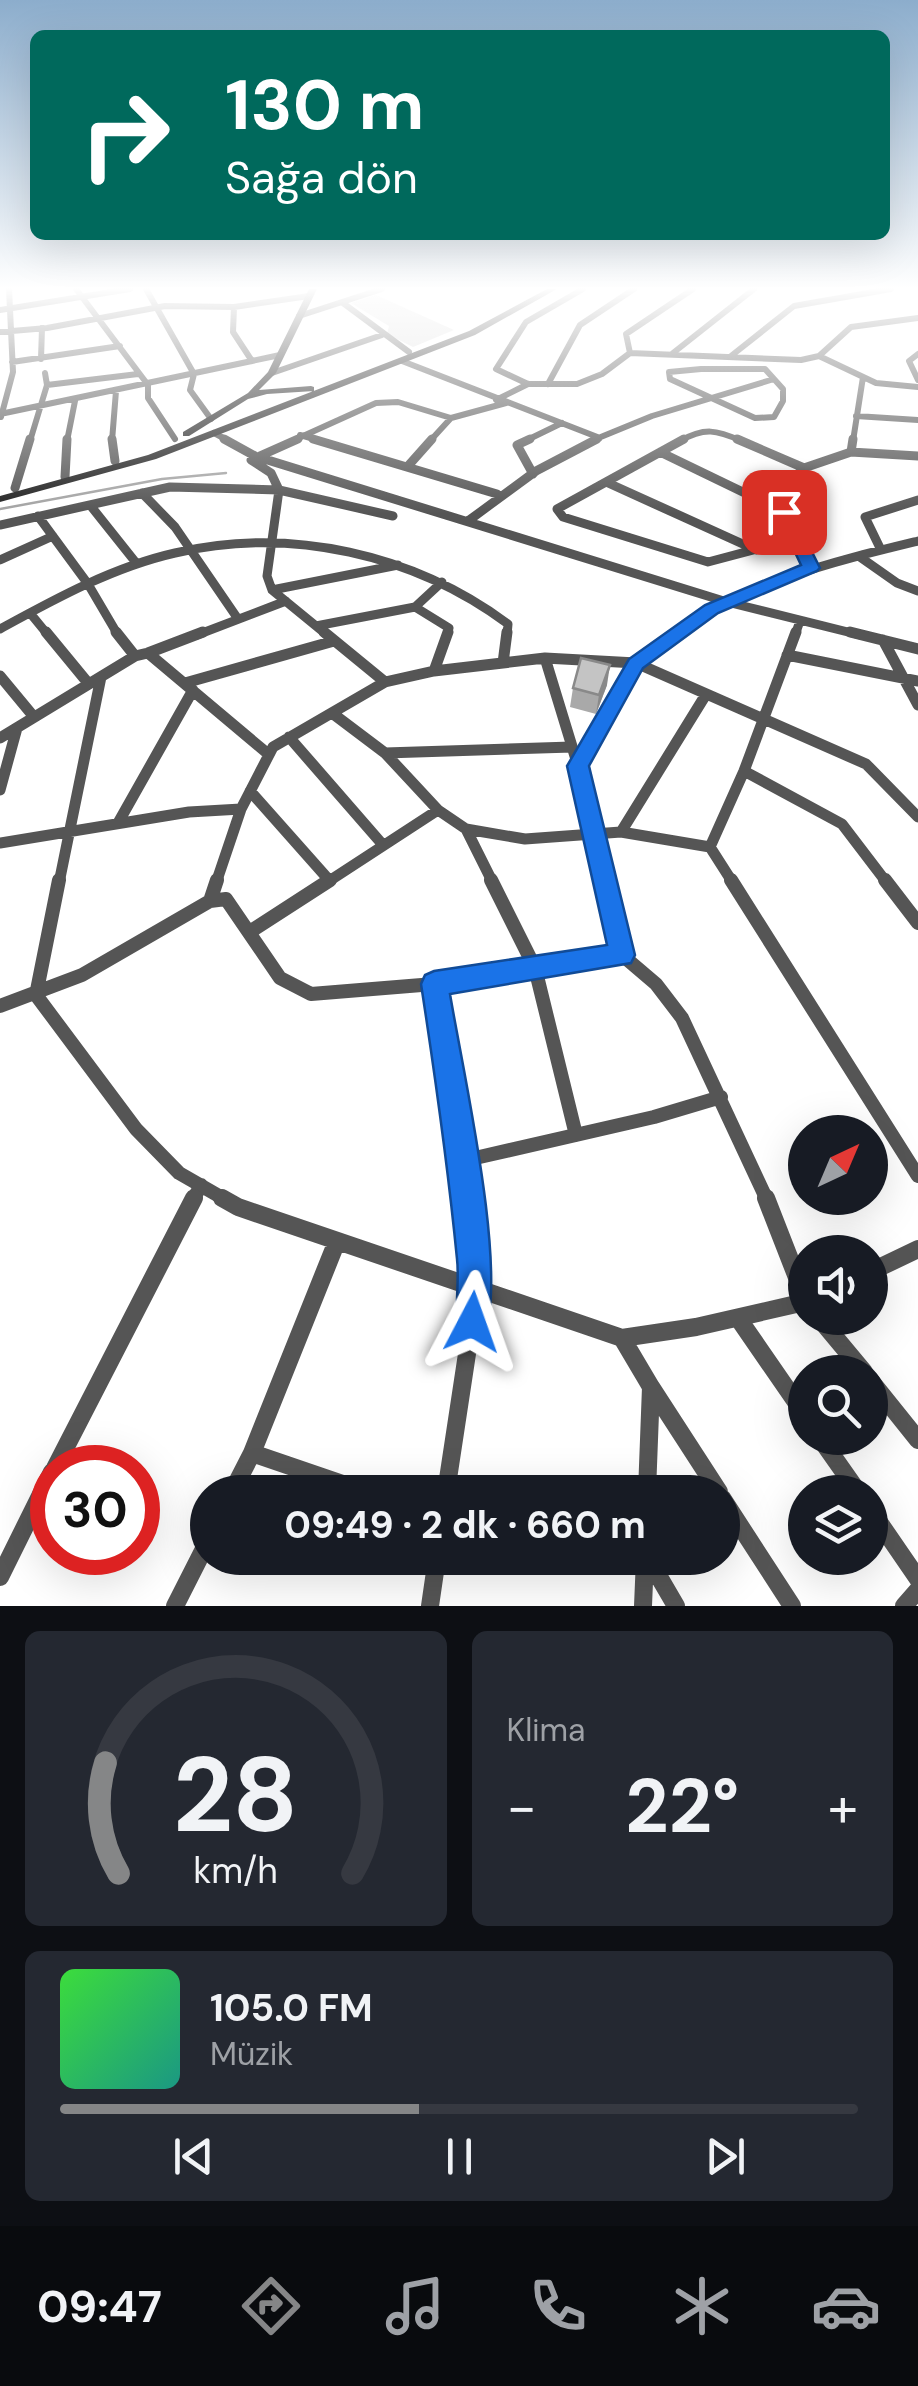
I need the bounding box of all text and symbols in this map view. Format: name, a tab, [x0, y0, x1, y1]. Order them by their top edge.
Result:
text: 130 m	[225, 60, 424, 151]
icon: right	[60, 70, 190, 200]
text: Sağa dön	[225, 148, 418, 207]
pin	[742, 470, 827, 555]
icon: arrive	[757, 485, 812, 540]
north arrow	[788, 1115, 888, 1215]
map controls	[788, 1115, 888, 1575]
button: sound	[788, 1235, 888, 1335]
position arrow	[420, 1270, 524, 1374]
button: search	[788, 1355, 888, 1455]
speed limit sign: 30	[30, 1445, 160, 1575]
button: layers	[788, 1475, 888, 1575]
text: 09:49 · 2 dk · 660 m	[284, 1500, 646, 1550]
text: Klima	[507, 1709, 585, 1751]
text: 28	[173, 1728, 298, 1863]
text: 22°	[625, 1758, 739, 1855]
text: −	[507, 1771, 537, 1843]
text: +	[828, 1771, 858, 1843]
text: km/h	[194, 1848, 278, 1894]
text: 105.0 FM	[210, 1983, 373, 2033]
text: Müzik	[210, 2033, 293, 2075]
icon: previous	[166, 2129, 221, 2184]
icon: pause	[432, 2129, 487, 2184]
icon: next	[698, 2129, 753, 2184]
icon: directions	[236, 2271, 306, 2341]
icon: music	[380, 2271, 450, 2341]
icon: phone	[523, 2271, 593, 2341]
icon: climate	[667, 2271, 737, 2341]
icon: car	[811, 2271, 881, 2341]
text: 09:47	[37, 2277, 162, 2336]

